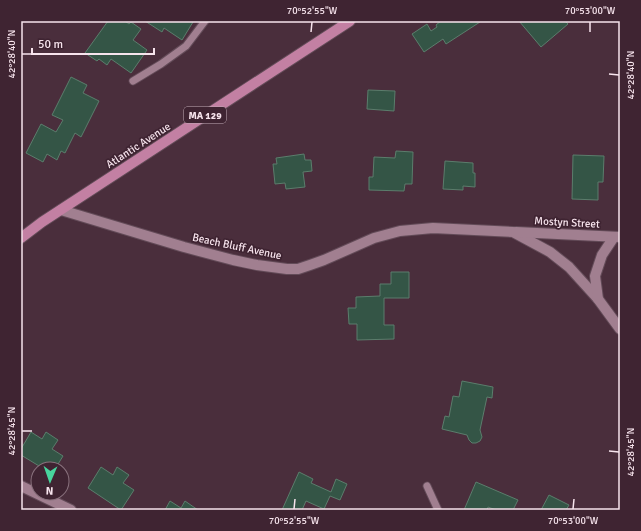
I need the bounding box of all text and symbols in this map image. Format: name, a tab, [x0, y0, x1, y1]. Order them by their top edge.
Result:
text: 70°52'55"W	[287, 5, 338, 17]
text: 70°53'00"W	[565, 5, 616, 17]
text: 42°28'40"N	[6, 30, 18, 78]
scale bar	[32, 30, 154, 56]
text: 50 m	[38, 37, 63, 52]
text: 42°28'40"N	[625, 51, 637, 99]
road number: MA 129	[184, 107, 226, 123]
street label: Atlantic Avenue	[104, 120, 173, 171]
street label: Mostyn Street	[534, 214, 600, 231]
street label: Beach Bluff Avenue	[191, 231, 283, 262]
text: 42°28'45"N	[6, 407, 18, 455]
text: 42°28'45"N	[625, 428, 637, 476]
north arrow	[30, 461, 70, 501]
text: N	[46, 484, 54, 497]
text: 70°52'55"W	[269, 515, 320, 527]
text: 70°53'00"W	[548, 515, 599, 527]

